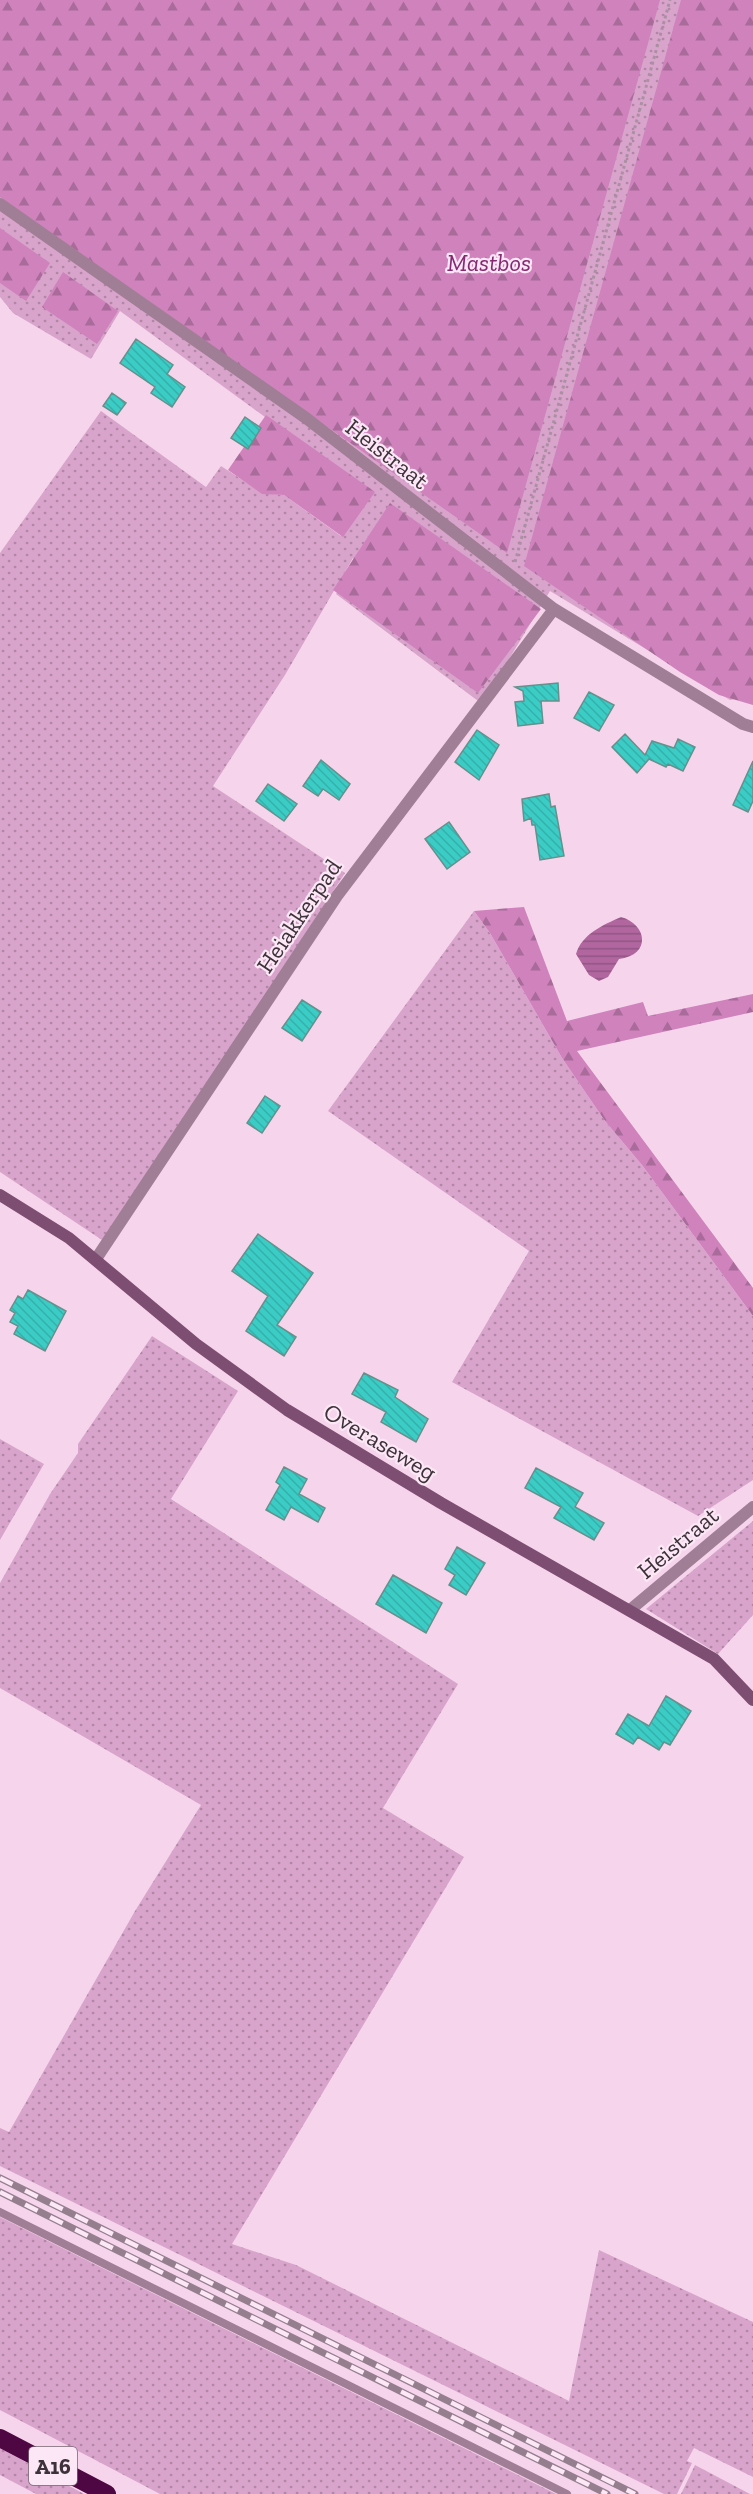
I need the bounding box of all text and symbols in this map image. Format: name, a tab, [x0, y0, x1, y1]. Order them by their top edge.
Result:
park label: Mastbos	[447, 248, 531, 277]
street label: Heistraat	[340, 412, 435, 495]
street label: Heiakkerpad	[250, 853, 347, 978]
street label: Overaseweg	[319, 1397, 442, 1487]
street label: Heistraat	[631, 1500, 724, 1585]
road number: A16	[29, 2447, 77, 2485]

